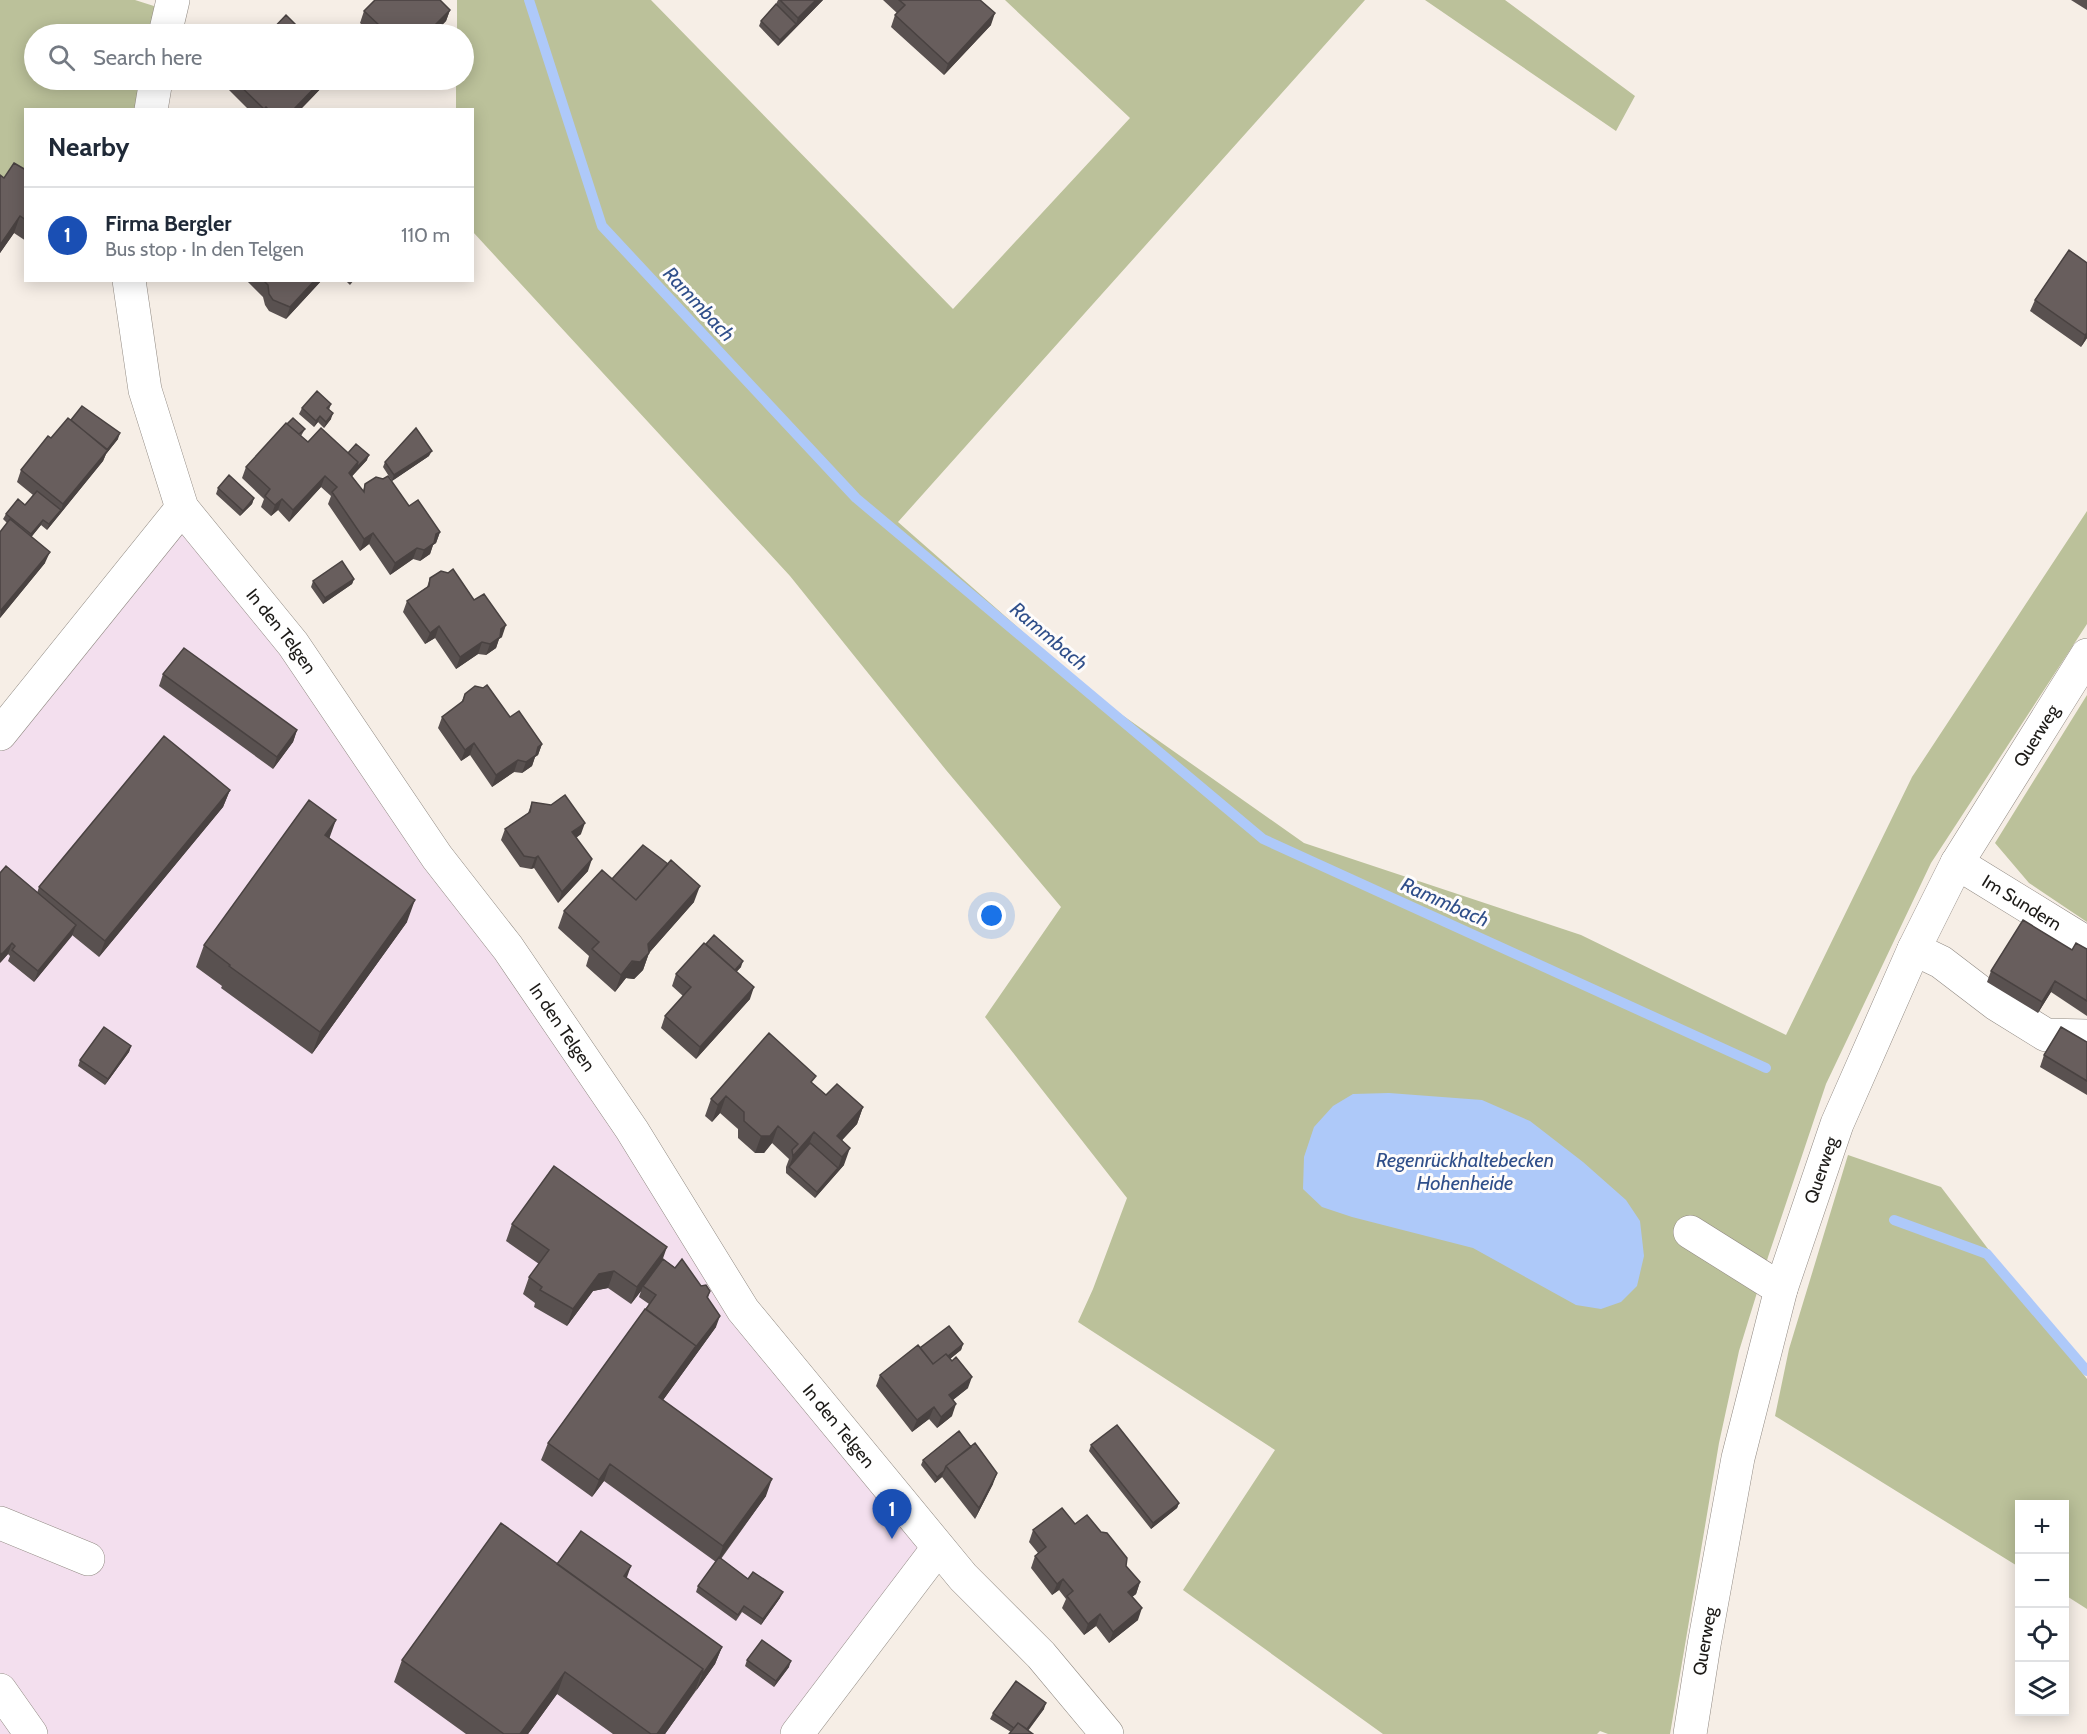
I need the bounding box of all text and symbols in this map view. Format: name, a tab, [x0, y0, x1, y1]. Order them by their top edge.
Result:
search box	[24, 24, 474, 90]
icon: search	[45, 41, 78, 74]
text: Search here	[93, 44, 202, 71]
text: Nearby	[48, 131, 129, 163]
text: Firma Bergler	[105, 210, 232, 237]
text: 1	[64, 223, 71, 247]
text: 110 m	[401, 223, 450, 247]
text: Bus stop · In den Telgen	[105, 237, 304, 261]
water label: Rammbach	[658, 262, 740, 346]
street label: In den Telgen	[241, 584, 321, 678]
water label: Rammbach	[1005, 597, 1093, 675]
street label: Querweg	[2009, 700, 2065, 771]
street label: Im Sundern	[1978, 870, 2065, 936]
water label: Rammbach	[1397, 872, 1493, 932]
your location	[977, 901, 1006, 930]
street label: In den Telgen	[524, 979, 600, 1076]
street label: Querweg	[1800, 1133, 1843, 1207]
water label: Regenrückhaltebecken Hohenheide	[1376, 1148, 1554, 1195]
street label: In den Telgen	[798, 1380, 880, 1472]
pin: 1	[872, 1490, 912, 1539]
map controls	[2015, 1500, 2069, 1716]
button: +	[2015, 1500, 2069, 1554]
button: −	[2015, 1554, 2069, 1608]
street label: Querweg	[1688, 1604, 1722, 1677]
button: locate	[2015, 1608, 2069, 1662]
button: layers	[2015, 1662, 2069, 1716]

